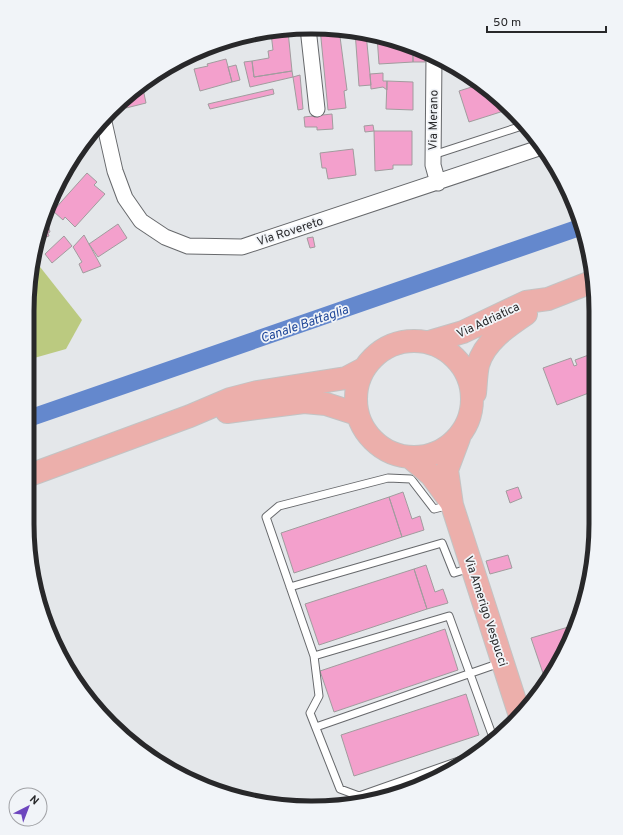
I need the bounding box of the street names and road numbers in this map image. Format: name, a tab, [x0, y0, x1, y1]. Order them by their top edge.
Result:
street label: Via Merano	[425, 89, 443, 151]
street label: Via Rovereto	[255, 214, 326, 250]
street label: Via Adriatica	[454, 299, 522, 342]
street label: Via Amerigo Vespucci	[460, 554, 510, 669]

